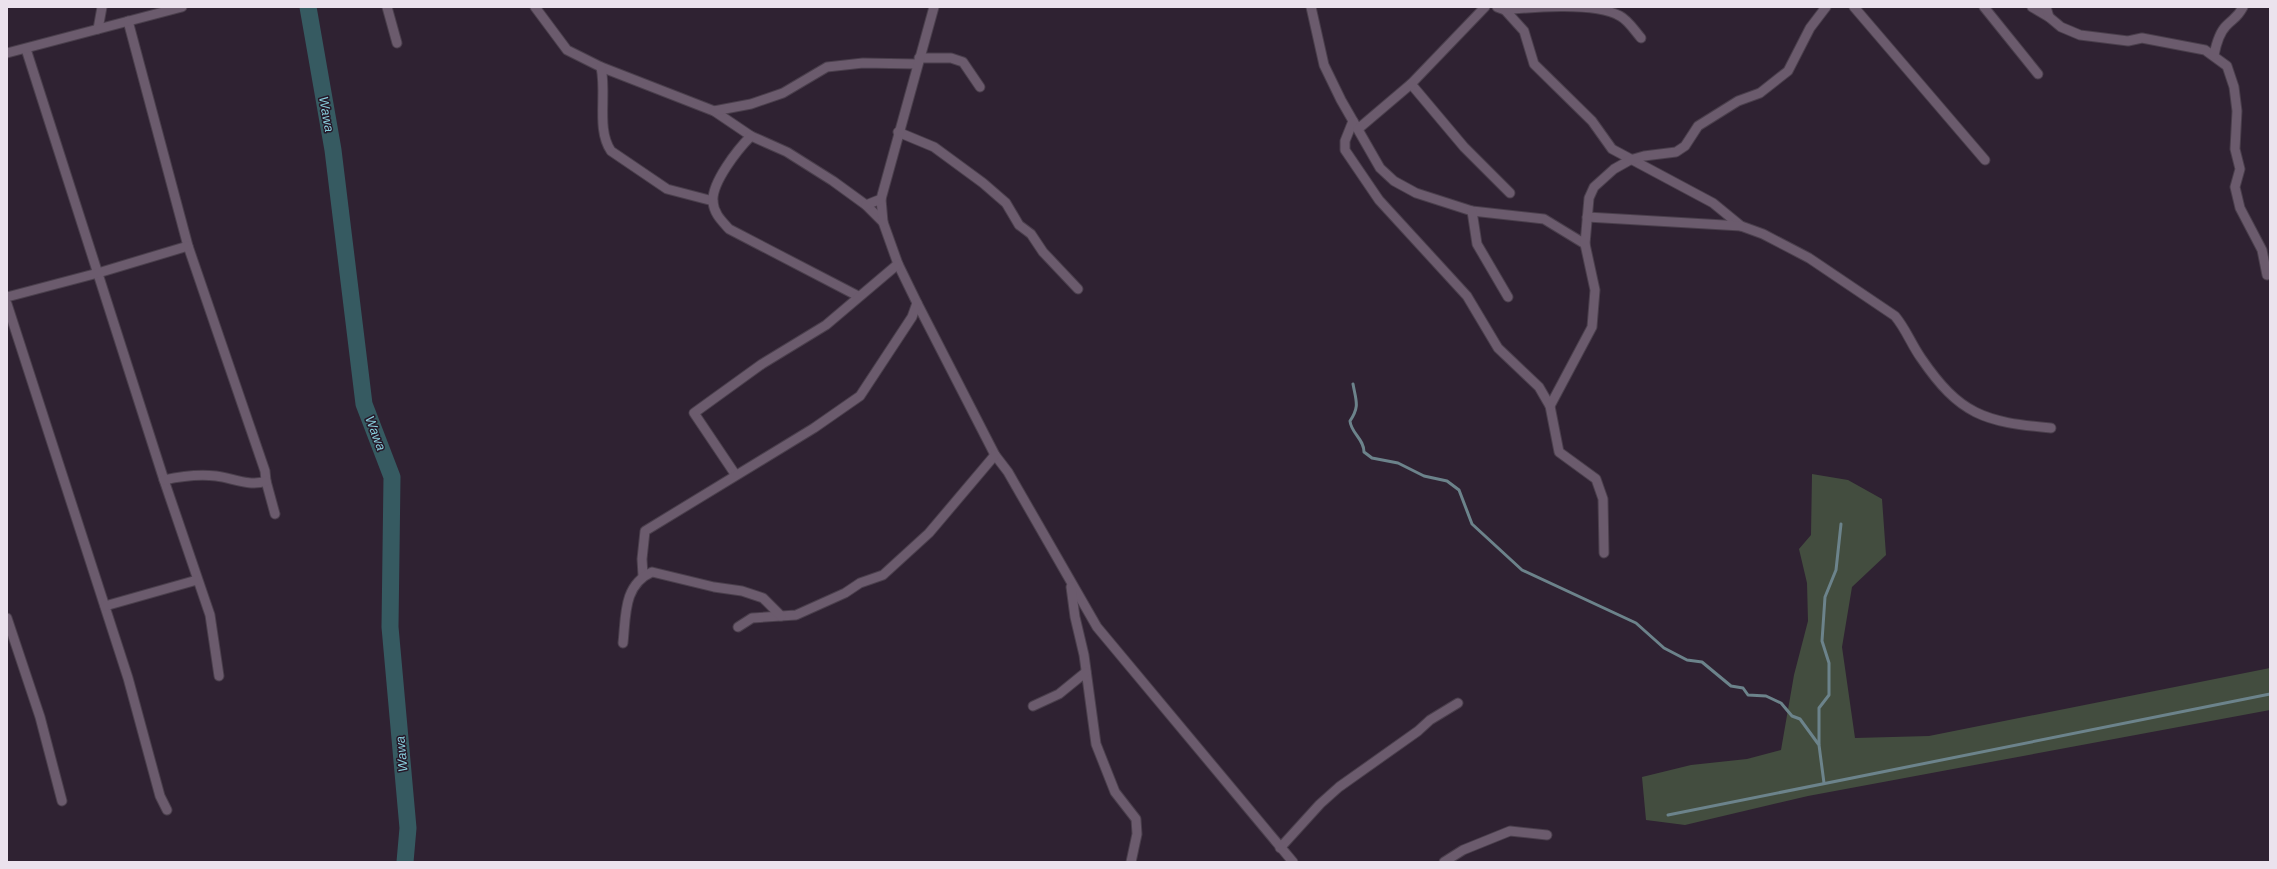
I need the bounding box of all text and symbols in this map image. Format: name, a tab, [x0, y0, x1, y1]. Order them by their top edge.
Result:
water label: Wawa	[316, 95, 337, 133]
water label: Wawa	[362, 414, 389, 453]
water label: Wawa	[392, 735, 411, 772]

